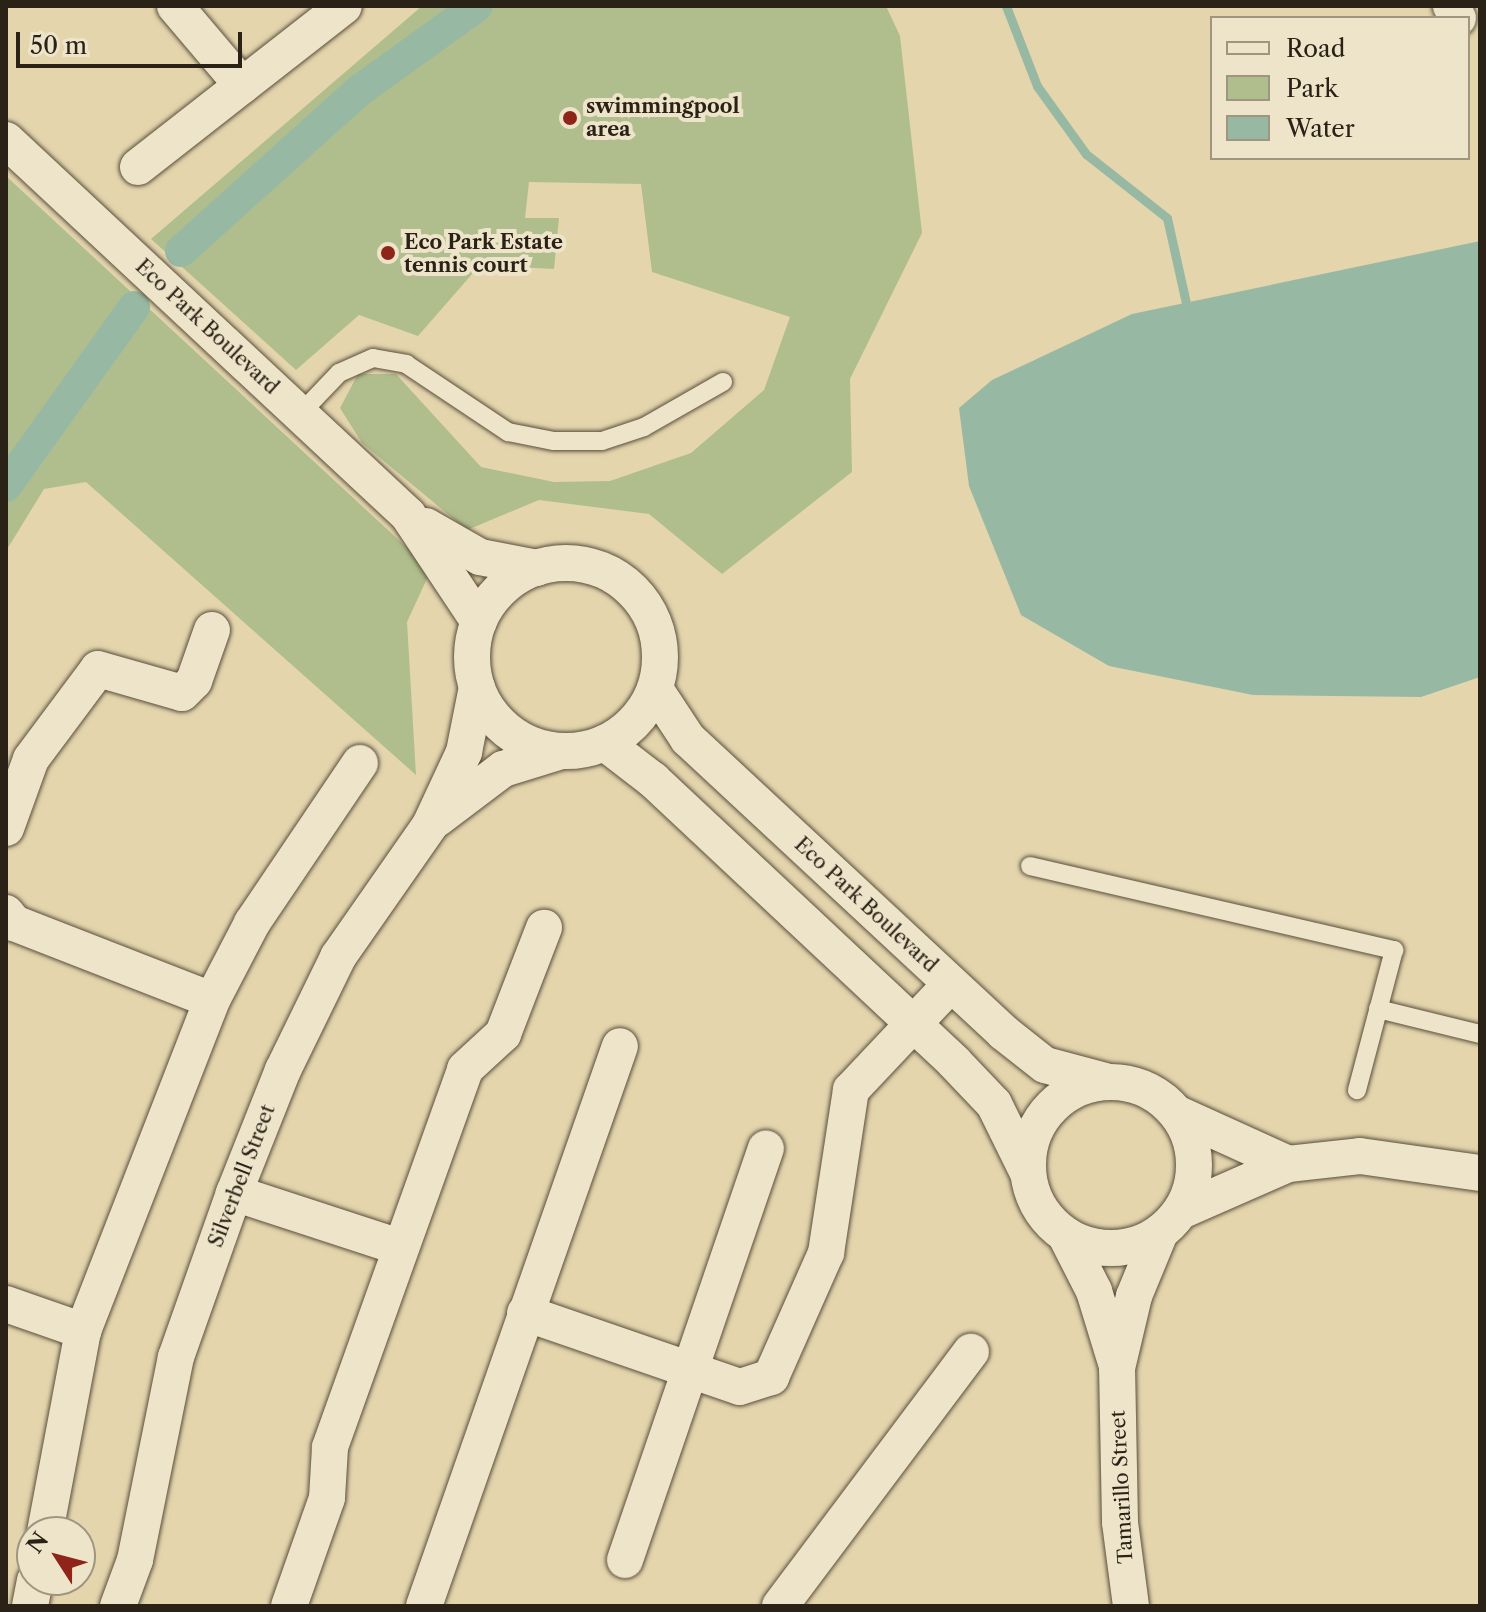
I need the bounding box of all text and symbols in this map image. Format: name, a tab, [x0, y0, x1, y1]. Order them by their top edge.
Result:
scale bar	[20, 16, 246, 66]
legend	[1210, 16, 1470, 160]
text: 50 m	[30, 31, 87, 60]
text: Road	[1286, 34, 1345, 63]
text: Park	[1286, 74, 1338, 103]
place label: swimmingpool area	[586, 94, 739, 141]
marker: swimmingpool area	[561, 109, 579, 127]
text: Water	[1286, 114, 1355, 143]
place label: Eco Park Estate tennis court	[404, 230, 563, 277]
marker: Eco Park Estate tennis court	[379, 244, 397, 262]
street label: Eco Park Boulevard	[130, 254, 284, 400]
street label: Eco Park Boulevard	[789, 832, 943, 978]
street label: Silverbell Street	[204, 1101, 280, 1251]
street label: Tamarillo Street	[1106, 1410, 1138, 1564]
north arrow	[16, 1516, 96, 1596]
text: N	[21, 1527, 54, 1558]

